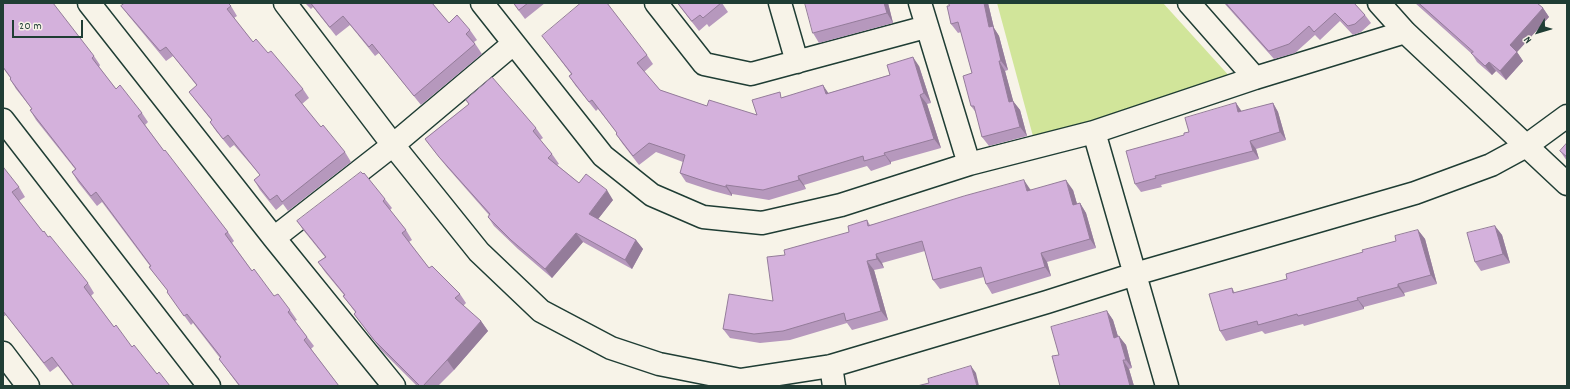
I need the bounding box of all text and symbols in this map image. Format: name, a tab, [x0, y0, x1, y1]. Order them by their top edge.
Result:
scale bar	[14, 12, 85, 38]
north arrow	[1518, 12, 1558, 52]
text: 20 m	[19, 18, 42, 35]
text: N	[1521, 32, 1537, 46]

